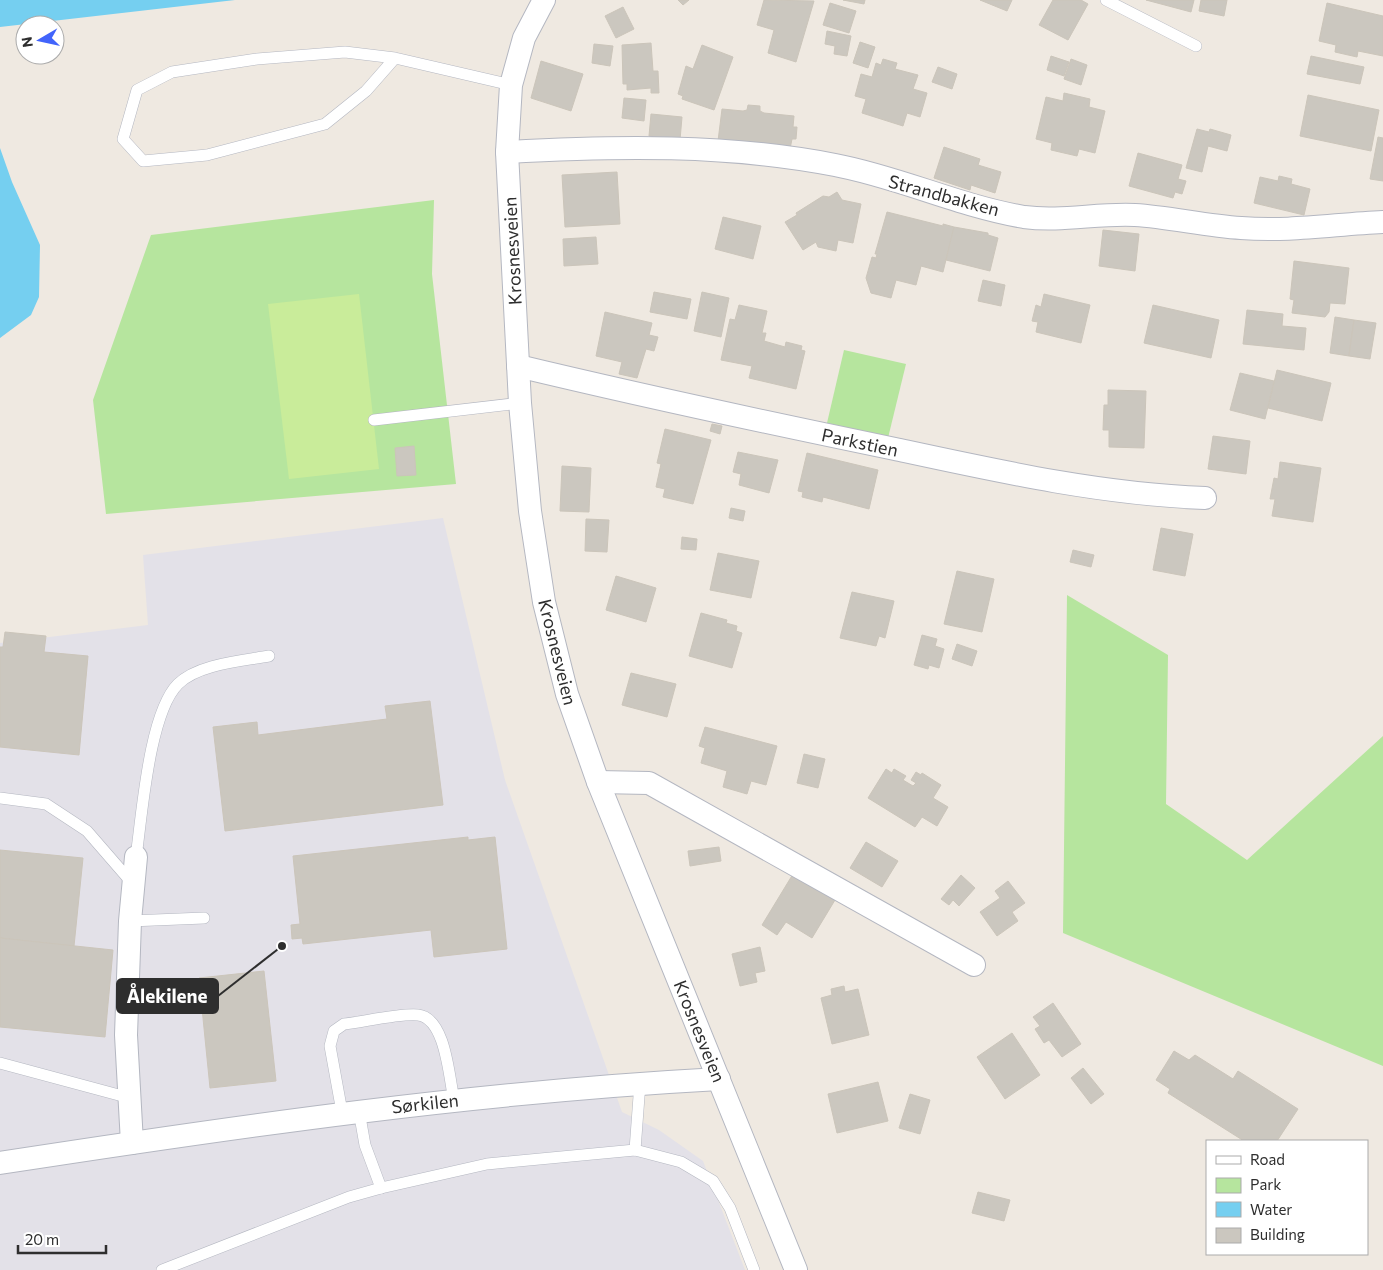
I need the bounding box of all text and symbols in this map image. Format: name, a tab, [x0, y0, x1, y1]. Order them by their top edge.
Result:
north arrow	[15, 15, 65, 65]
text: N	[17, 36, 36, 49]
street label: Strandbakken	[886, 170, 1002, 220]
street label: Krosnesveien	[498, 196, 526, 306]
street label: Parkstien	[820, 423, 900, 461]
street label: Krosnesveien	[534, 597, 582, 707]
street label: Krosnesveien	[669, 977, 731, 1085]
callout: Ålekilene	[117, 979, 218, 1013]
text: Ålekilene	[126, 982, 208, 1007]
street label: Sørkilen	[390, 1089, 460, 1117]
legend	[1206, 1140, 1368, 1255]
text: Road	[1250, 1150, 1285, 1168]
text: Park	[1250, 1175, 1281, 1193]
text: Water	[1250, 1200, 1292, 1218]
scale bar	[18, 1222, 105, 1254]
text: Building	[1250, 1225, 1305, 1243]
text: 20 m	[25, 1230, 59, 1248]

